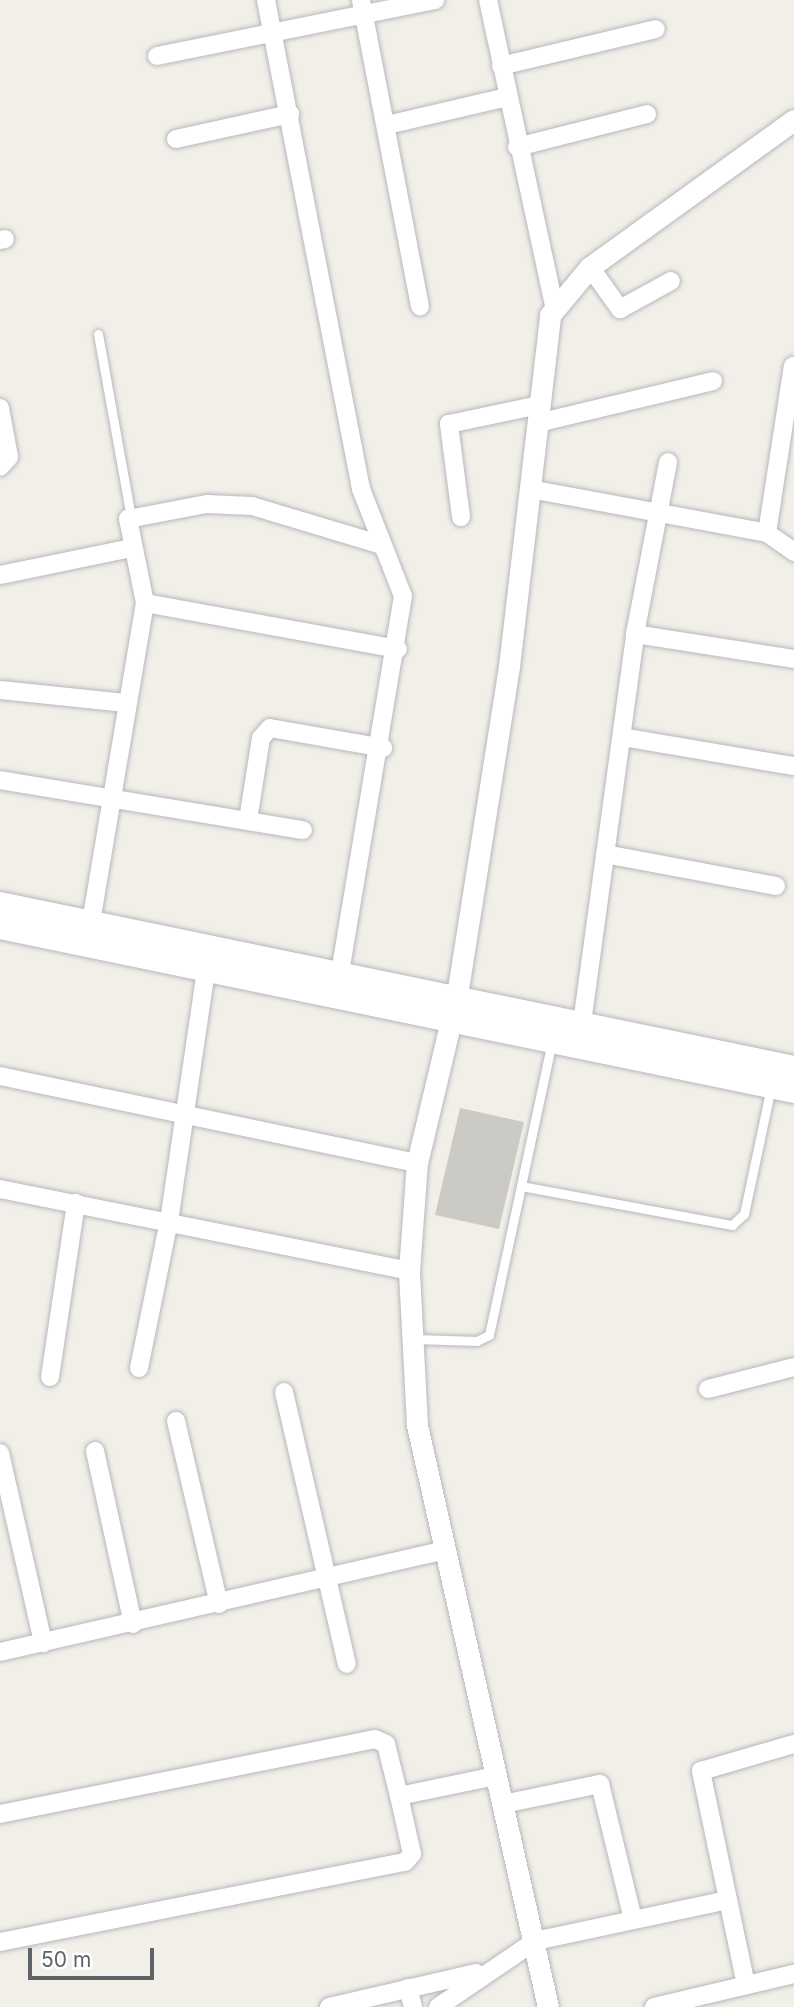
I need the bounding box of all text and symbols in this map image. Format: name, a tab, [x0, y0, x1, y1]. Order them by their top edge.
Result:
scale bar	[32, 1934, 158, 1978]
text: 50 m	[41, 1947, 91, 1972]

